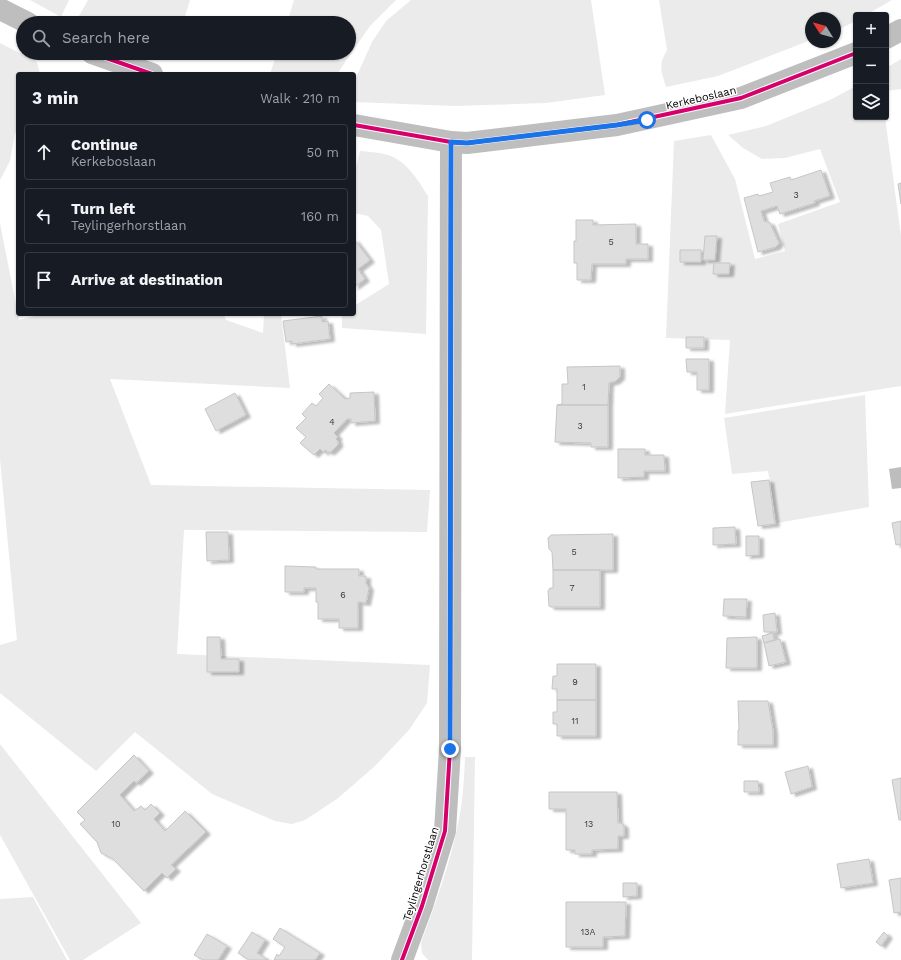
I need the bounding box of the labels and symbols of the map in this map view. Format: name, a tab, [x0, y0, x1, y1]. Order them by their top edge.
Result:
north arrow	[805, 12, 841, 48]
street label: Kerkeboslaan	[665, 84, 737, 112]
route start	[638, 111, 656, 129]
house number: 3	[793, 190, 799, 200]
house number: 5	[608, 237, 614, 247]
house number: 1	[582, 382, 586, 392]
house number: 4	[329, 417, 335, 427]
house number: 3	[577, 421, 583, 431]
house number: 5	[571, 547, 577, 557]
house number: 7	[569, 583, 575, 593]
house number: 6	[340, 590, 346, 600]
house number: 9	[572, 677, 578, 687]
house number: 11	[571, 716, 579, 726]
route end	[441, 740, 459, 758]
house number: 10	[111, 819, 121, 829]
house number: 13	[585, 819, 593, 829]
street label: Teylingerhorstlaan	[401, 825, 441, 923]
house number: 13A	[581, 927, 595, 937]

